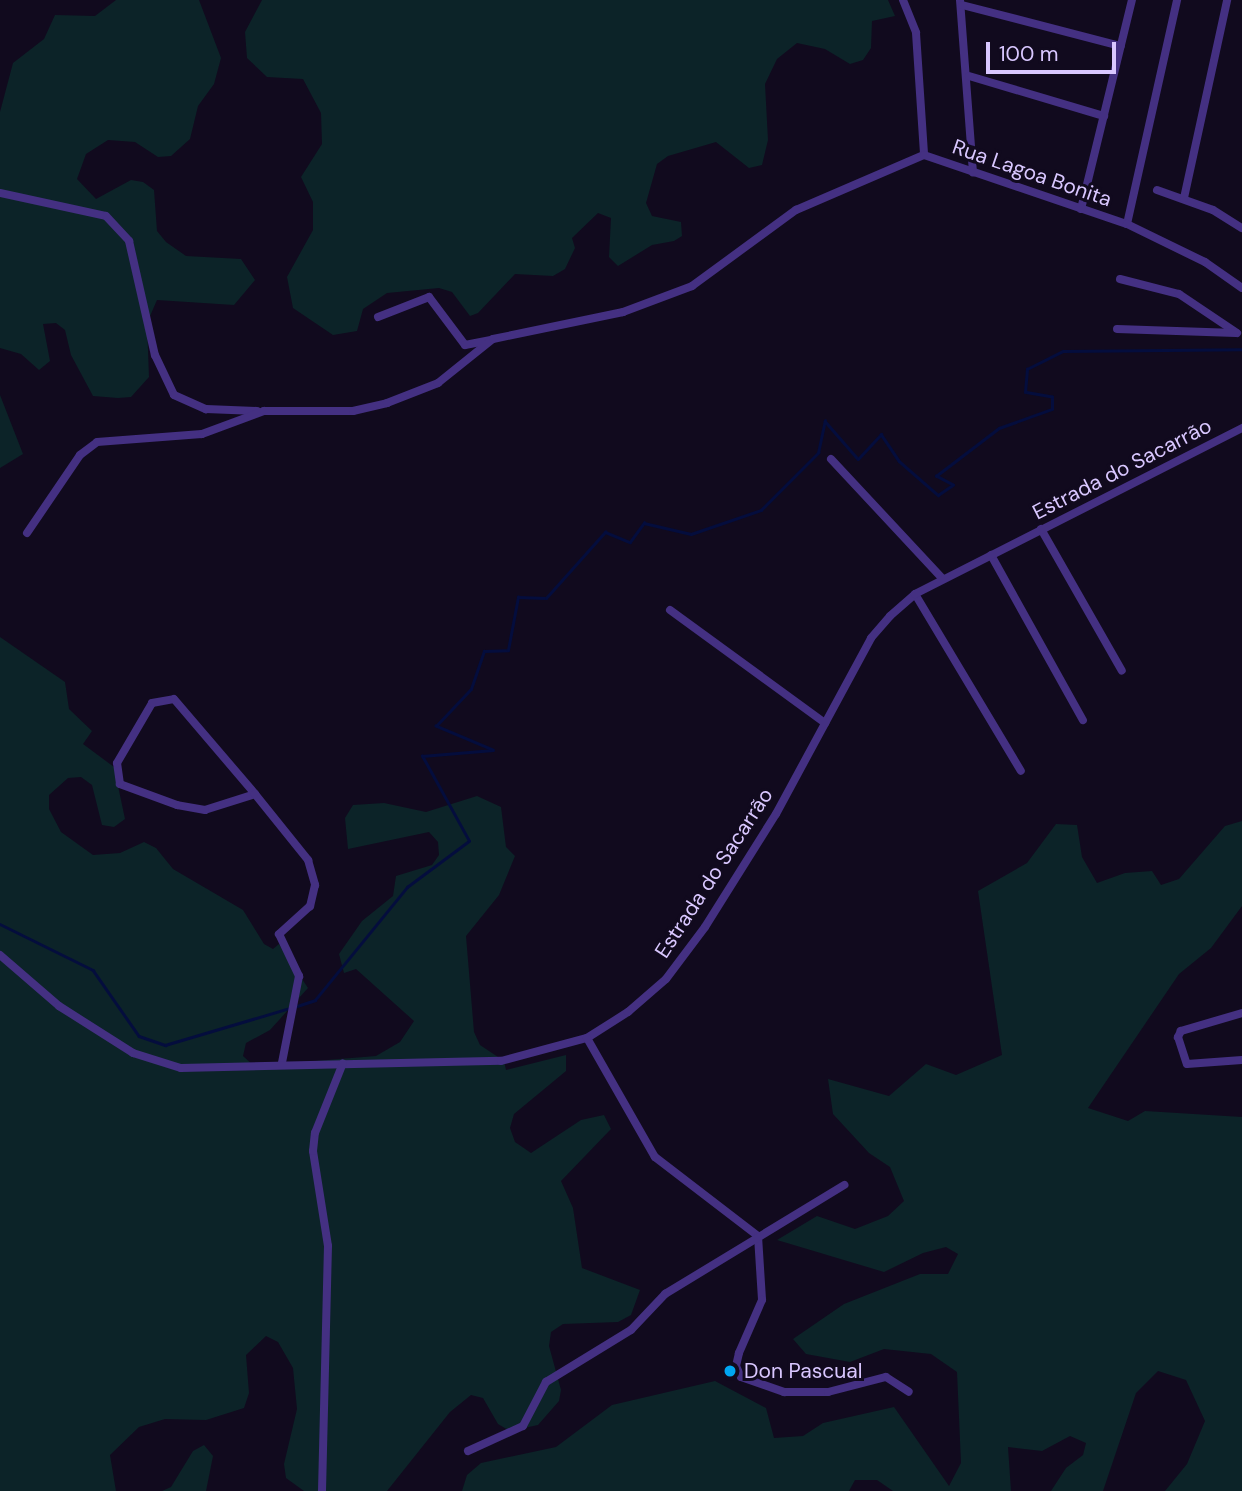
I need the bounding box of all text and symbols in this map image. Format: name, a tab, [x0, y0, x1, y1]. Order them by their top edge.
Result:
scale bar	[990, 28, 1120, 72]
text: 100 m	[999, 40, 1059, 68]
street label: Rua Lagoa Bonita	[949, 134, 1115, 212]
street label: Estrada do Sacarrão	[1028, 413, 1216, 525]
street label: Estrada do Sacarrão	[650, 783, 778, 963]
place label: Don Pascual	[744, 1358, 862, 1384]
marker: Don Pascual	[722, 1363, 738, 1379]

